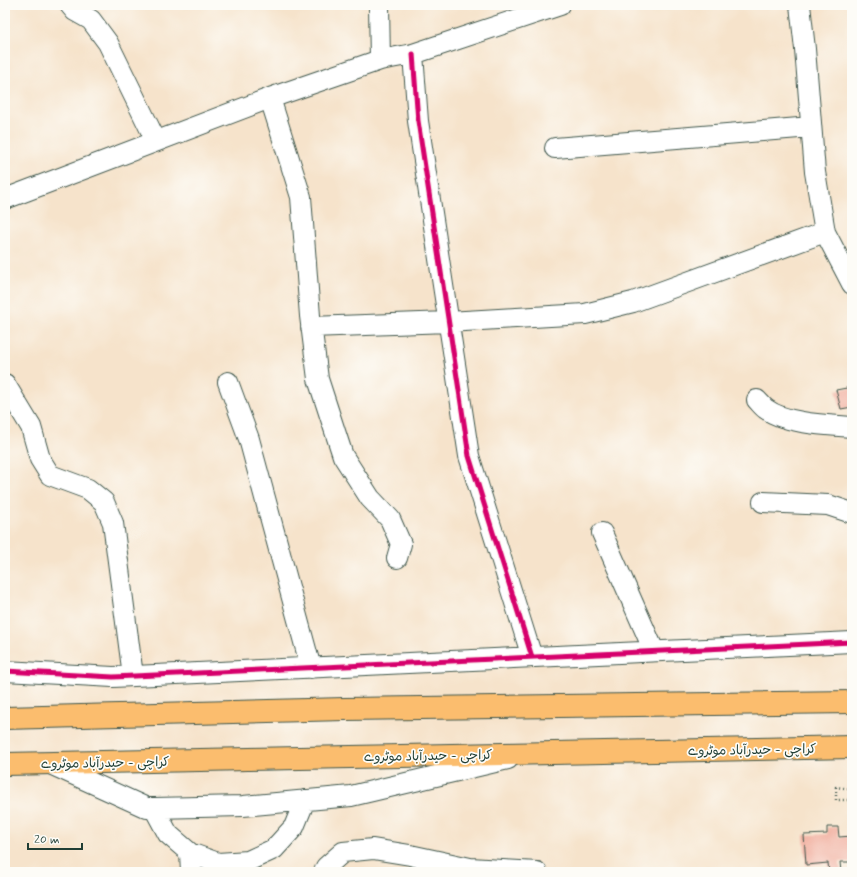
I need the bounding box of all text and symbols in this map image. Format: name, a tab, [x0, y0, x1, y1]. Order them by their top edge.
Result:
street label: کراچی - حیدرآباد موٹروے	[688, 741, 817, 760]
street label: کراچی - حیدرآباد موٹروے	[364, 747, 493, 766]
street label: کراچی - حیدرآباد موٹروے	[41, 754, 170, 773]
scale bar	[28, 825, 82, 851]
text: 20 m	[34, 832, 60, 848]

